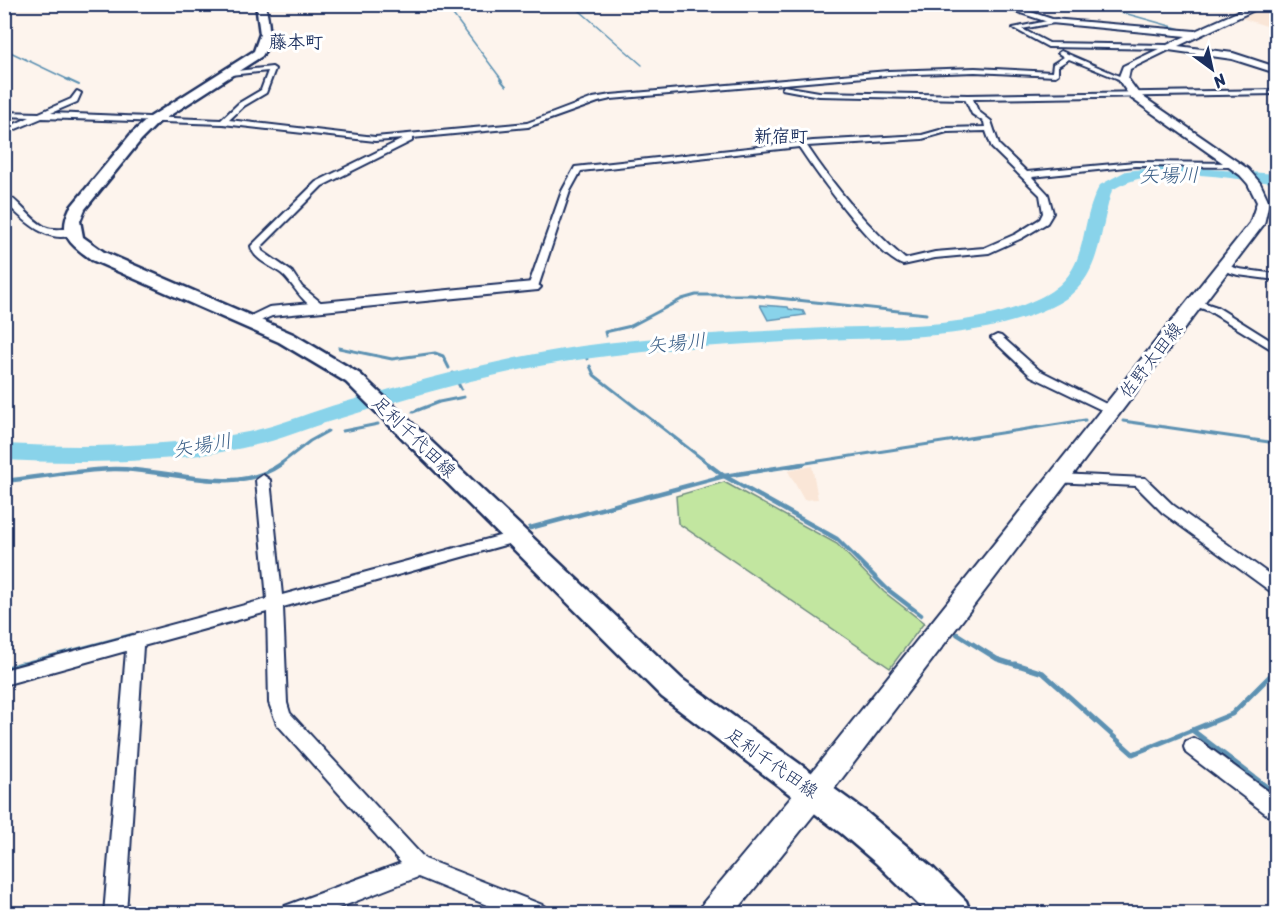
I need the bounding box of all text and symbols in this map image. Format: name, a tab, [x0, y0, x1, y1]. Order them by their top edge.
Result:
district label: 藤本町	[269, 26, 323, 58]
north arrow	[1182, 39, 1242, 99]
text: N	[1207, 65, 1233, 97]
district label: 新宿町	[754, 120, 808, 152]
water label: 矢場川	[1139, 157, 1199, 194]
street label: 佐野太田線	[1111, 315, 1191, 405]
water label: 矢場川	[644, 323, 708, 364]
street label: 足利千代田線	[364, 388, 464, 486]
water label: 矢場川	[170, 423, 235, 468]
street label: 足利千代田線	[719, 719, 825, 807]

